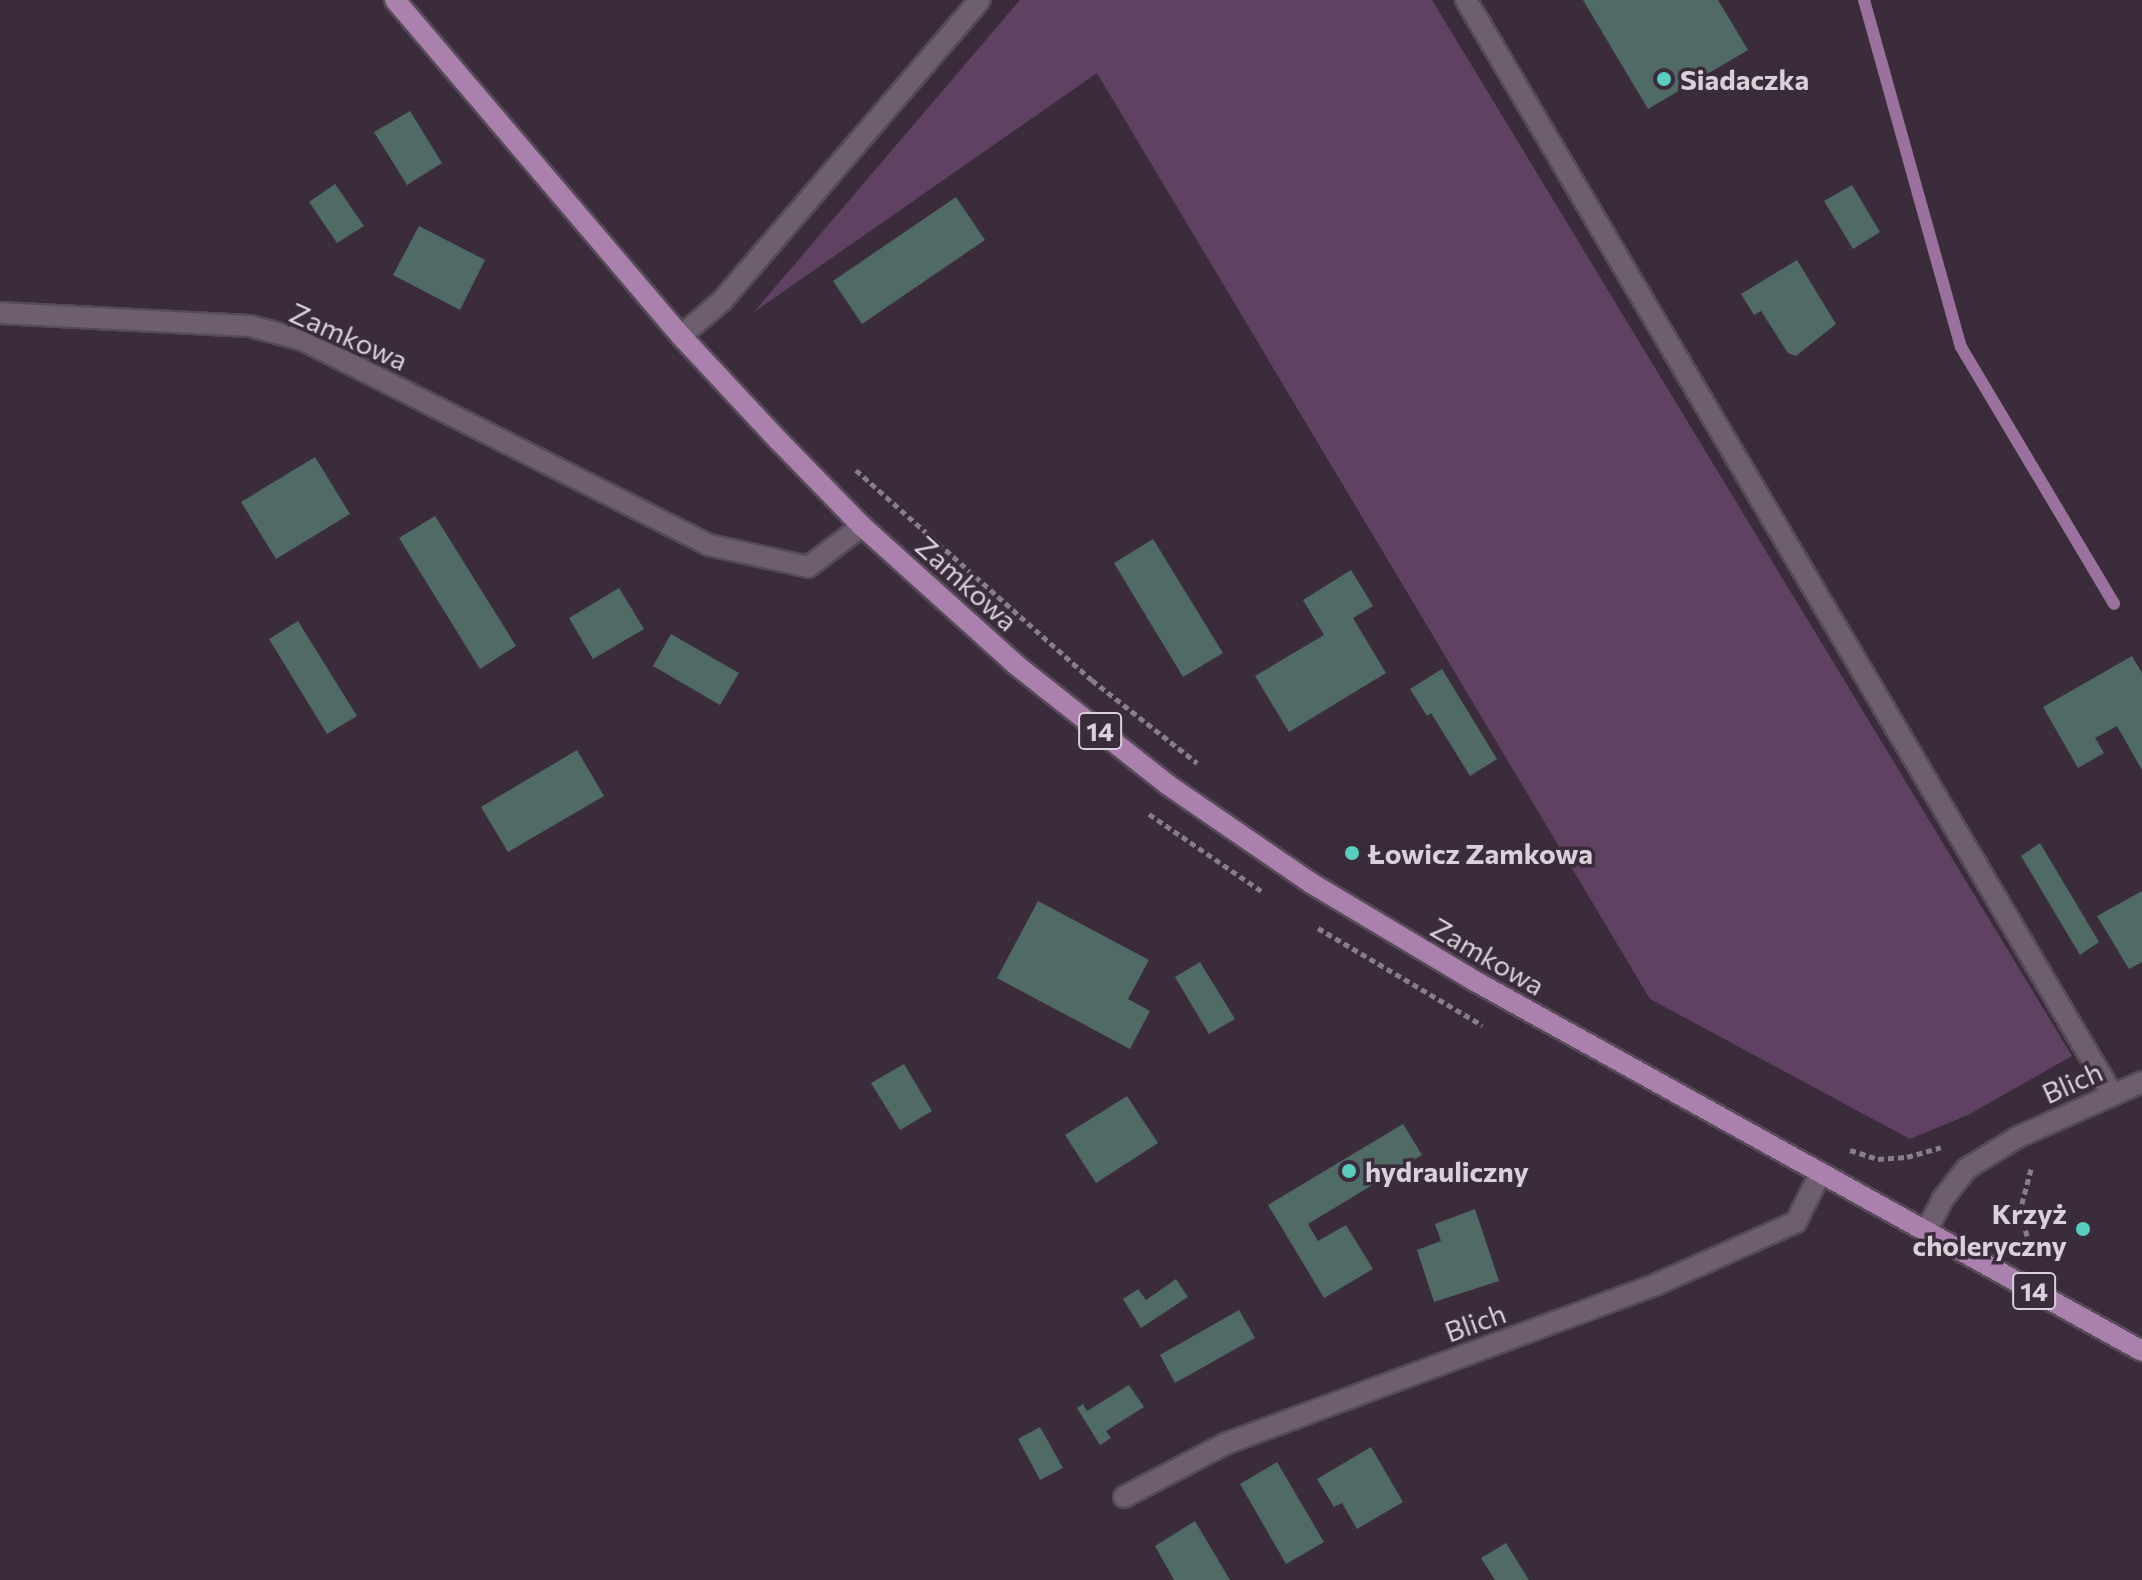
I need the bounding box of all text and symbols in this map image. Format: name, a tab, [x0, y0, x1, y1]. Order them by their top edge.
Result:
place label: Siadaczka	[1680, 62, 1809, 96]
marker: Siadaczka	[1655, 70, 1673, 88]
street label: Zamkowa	[285, 295, 413, 377]
street label: Zamkowa	[909, 529, 1025, 637]
road number: 14	[1078, 709, 1122, 753]
place label: Łowicz Zamkowa	[1368, 836, 1593, 870]
marker: Łowicz Zamkowa	[1343, 844, 1361, 862]
street label: Zamkowa	[1425, 910, 1551, 1002]
street label: Blich	[2037, 1054, 2107, 1110]
place label: hydrauliczny	[1365, 1154, 1529, 1188]
marker: hydrauliczny	[1340, 1162, 1358, 1180]
place label: Krzyż choleryczny	[1913, 1196, 2067, 1262]
marker: Krzyż choleryczny	[2074, 1220, 2092, 1238]
road number: 14	[2012, 1269, 2056, 1313]
street label: Blich	[1440, 1296, 1510, 1348]

